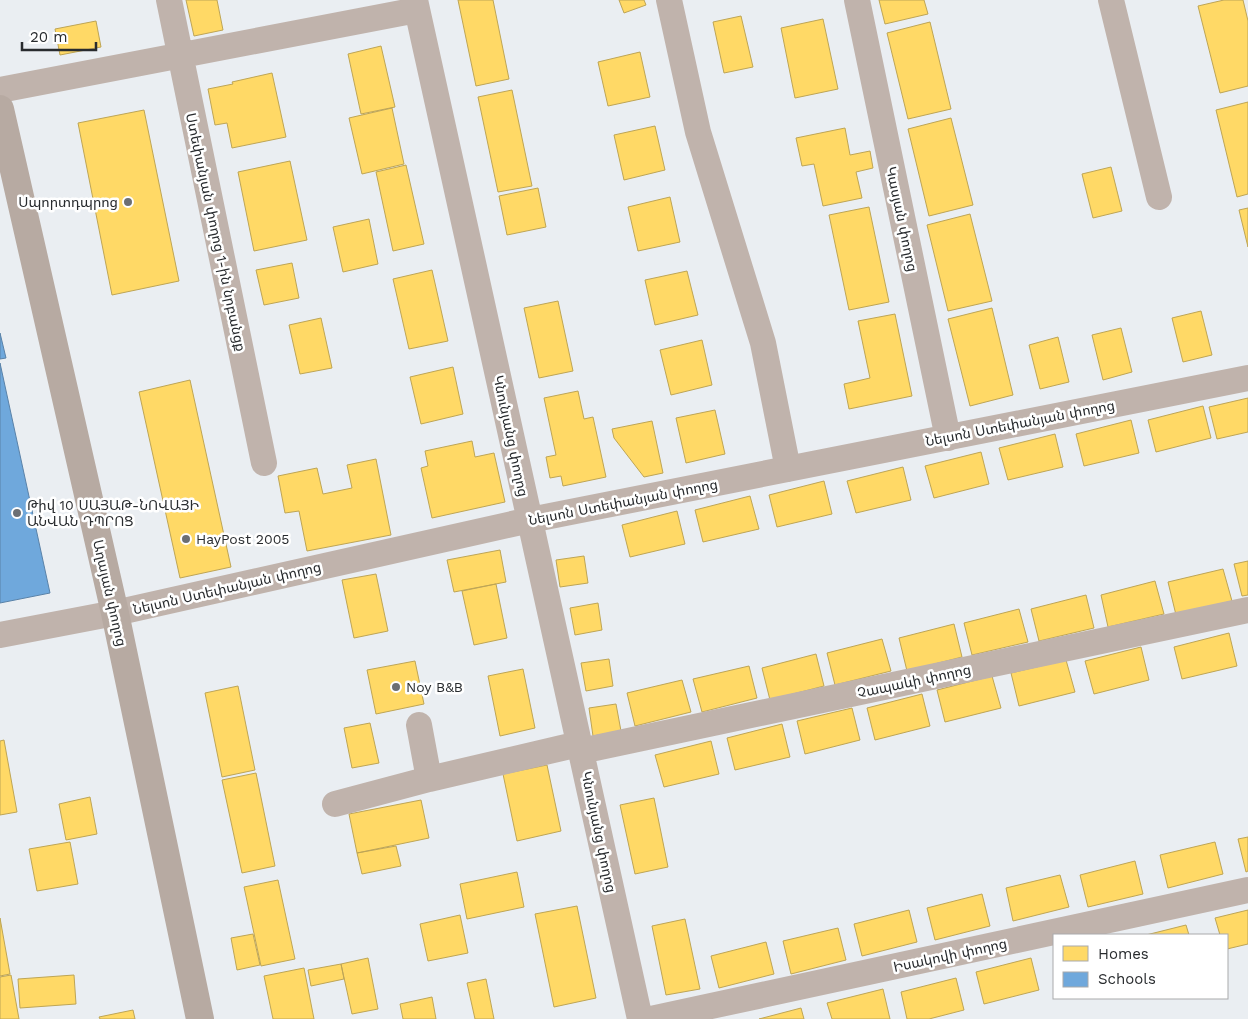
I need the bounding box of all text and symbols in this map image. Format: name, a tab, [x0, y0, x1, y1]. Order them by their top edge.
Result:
scale bar	[22, 20, 96, 52]
text: 20 m	[30, 28, 68, 46]
street label: Ստեփանյան փողոց 1-ին նրբանցք	[183, 111, 249, 353]
street label: Կասյան փողոց	[883, 165, 921, 273]
place label: Սպորտդպրոց	[18, 194, 118, 210]
marker: Սպորտդպրոց	[122, 196, 134, 208]
street label: Կնունյանց փողոց	[490, 374, 532, 498]
street label: Նելսոն Ստեփանյան փողոց	[924, 397, 1116, 449]
street label: Նելսոն Ստեփանյան փողոց	[527, 476, 719, 528]
place label: Թիվ 10 ՍԱՅԱԹ-ՆՈՎԱՅԻ ԱՆՎԱՆ ԴՊՐՈՑ	[27, 497, 199, 529]
marker: Թիվ 10 ՍԱՅԱԹ-ՆՈՎԱՅԻ ԱՆՎԱՆ ԴՊՐՈՑ	[11, 507, 23, 519]
place label: HayPost 2005	[196, 531, 290, 547]
marker: HayPost 2005	[180, 533, 192, 545]
street label: Աղայան փողոց	[90, 538, 130, 648]
street label: Նելսոն Ստեփանյան փողոց	[131, 559, 323, 617]
street label: Չապաևի փողոց	[856, 661, 972, 701]
place label: Noy B&B	[406, 679, 463, 695]
marker: Noy B&B	[390, 681, 402, 693]
street label: Կնունյանց փողոց	[578, 770, 620, 894]
legend	[1053, 934, 1228, 999]
street label: Իսակովի փողոց	[892, 935, 1008, 975]
text: Homes	[1098, 945, 1149, 963]
text: Schools	[1098, 970, 1156, 988]

